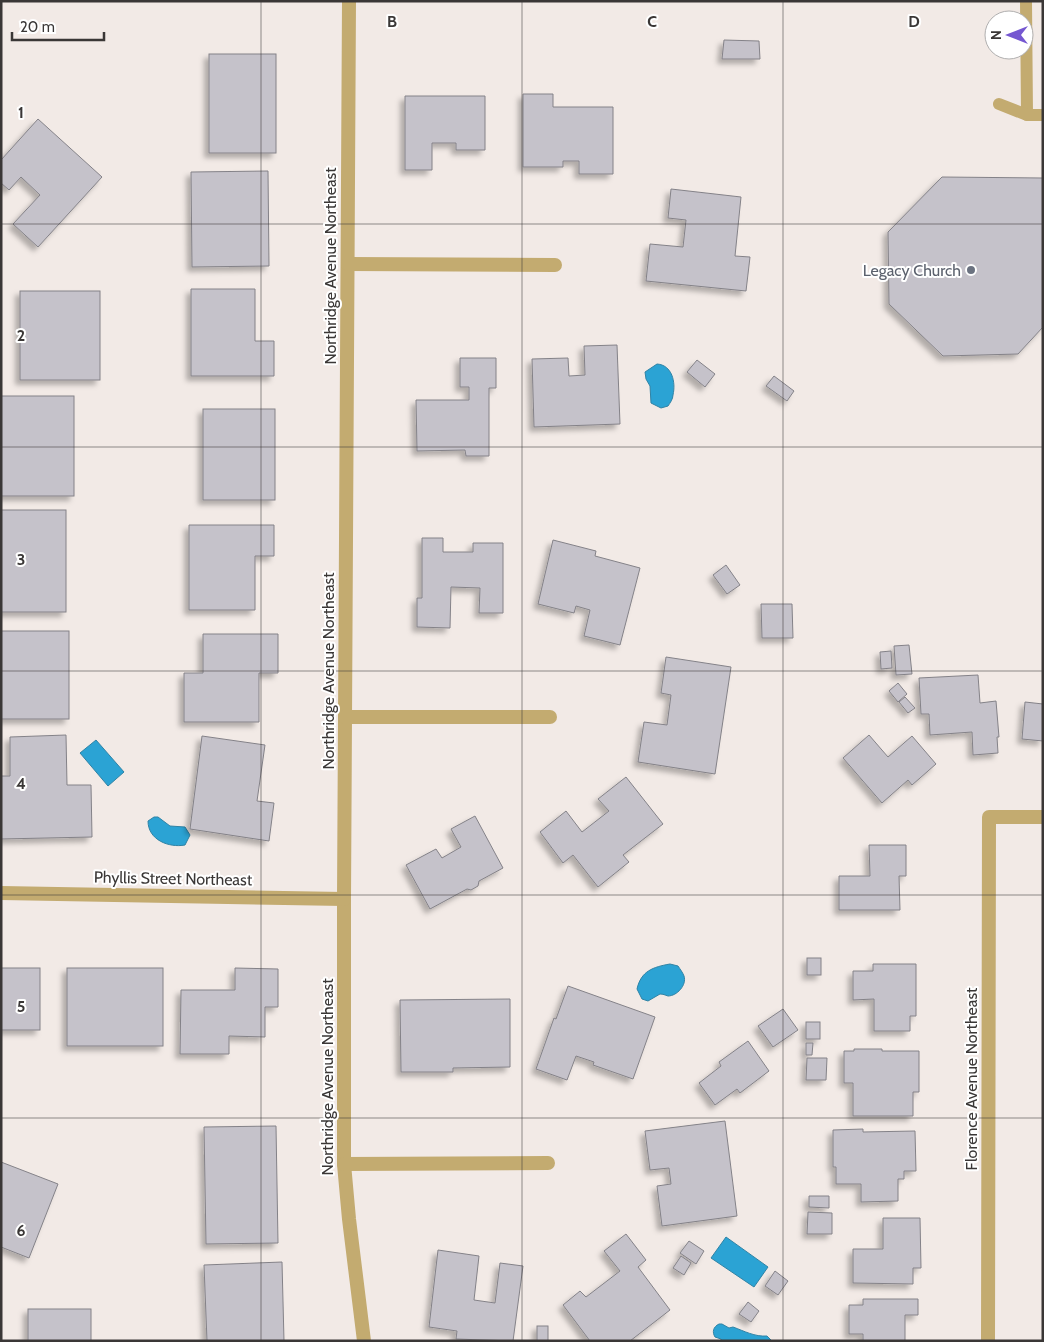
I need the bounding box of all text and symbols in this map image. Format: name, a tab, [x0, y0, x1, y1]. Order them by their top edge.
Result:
scale bar	[12, 10, 105, 42]
north arrow	[984, 10, 1034, 60]
text: B	[387, 12, 397, 31]
text: C	[647, 12, 657, 31]
text: D	[908, 12, 920, 31]
text: 20 m	[20, 18, 55, 36]
text: N	[987, 30, 1005, 40]
text: 1	[18, 103, 24, 122]
street label: Northridge Avenue Northeast	[321, 167, 340, 365]
place label: Legacy Church	[863, 261, 961, 280]
marker: Legacy Church	[965, 264, 977, 276]
text: 2	[17, 326, 25, 345]
text: 3	[17, 550, 25, 569]
street label: Northridge Avenue Northeast	[319, 572, 338, 770]
text: 4	[16, 774, 26, 793]
street label: Phyllis Street Northeast	[94, 868, 253, 889]
street label: Northridge Avenue Northeast	[318, 978, 337, 1176]
street label: Florence Avenue Northeast	[962, 987, 981, 1170]
text: 5	[17, 997, 25, 1016]
text: 6	[17, 1221, 26, 1240]

